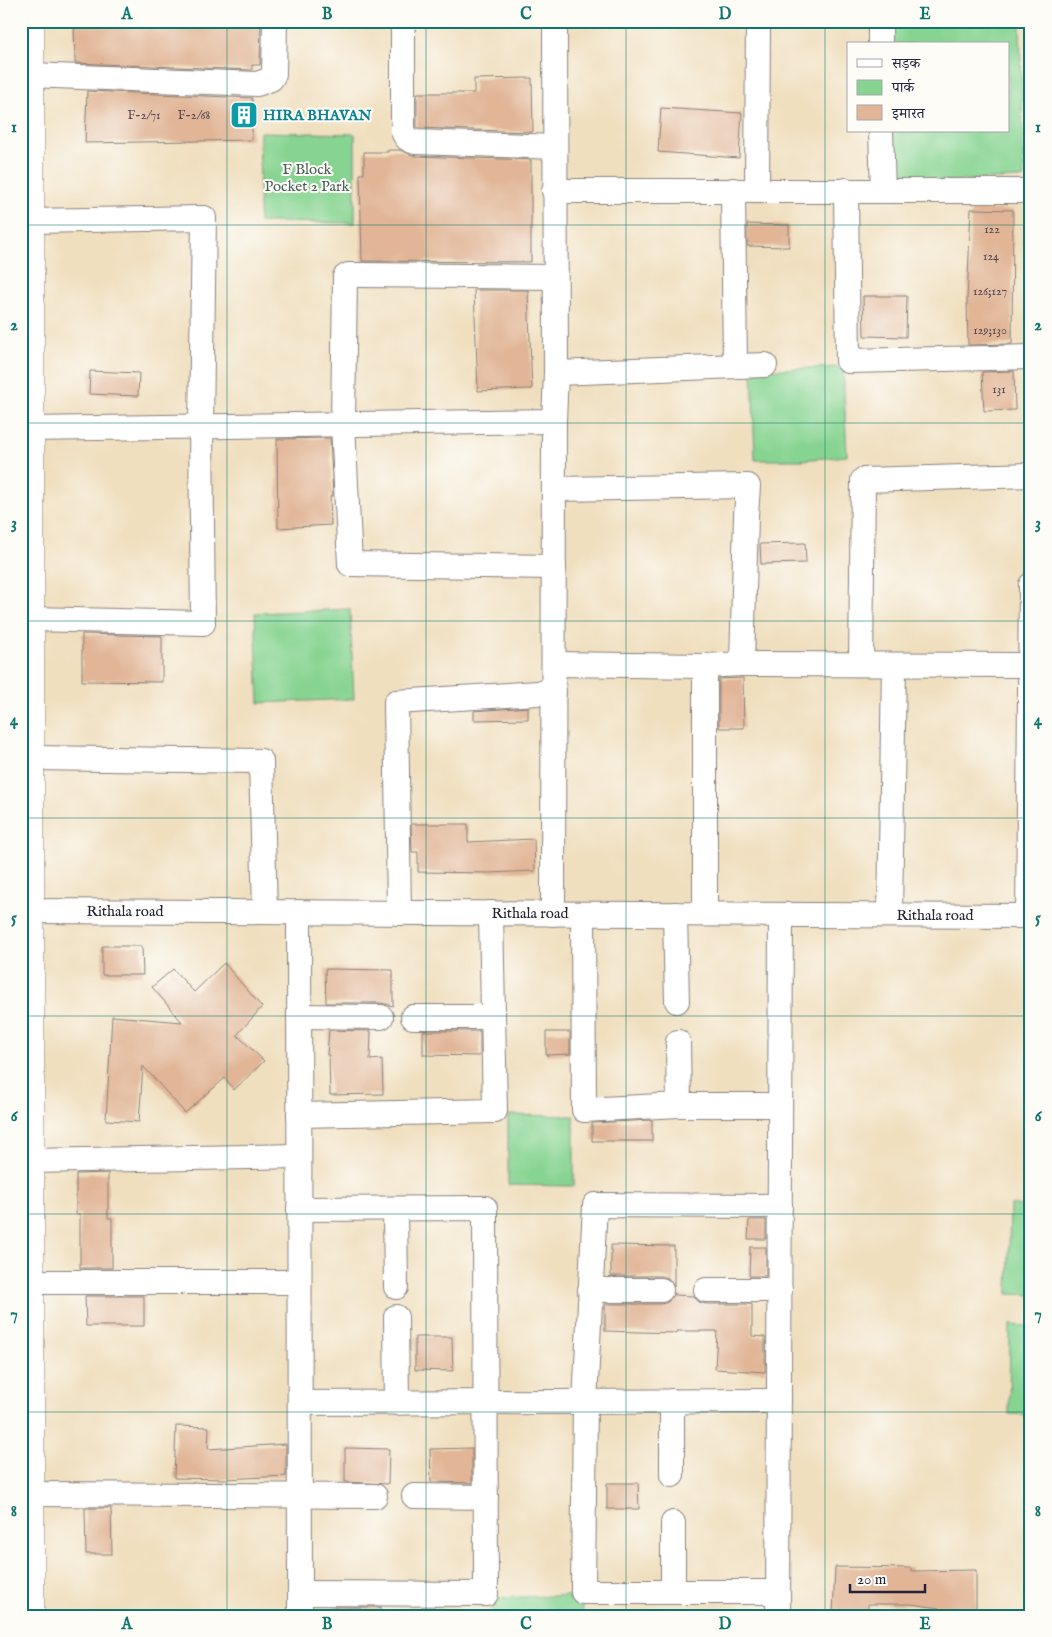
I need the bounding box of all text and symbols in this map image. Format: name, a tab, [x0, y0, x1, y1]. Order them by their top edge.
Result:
text: A	[121, 5, 134, 25]
text: B	[322, 5, 333, 25]
text: C	[520, 5, 532, 25]
text: D	[719, 5, 732, 25]
text: E	[919, 5, 931, 25]
legend	[847, 42, 1010, 132]
text: सड़क	[891, 54, 921, 73]
text: पार्क	[891, 78, 915, 97]
building icon: HIRA BHAVAN	[229, 100, 259, 130]
text: इमारत	[891, 104, 926, 123]
place label: HIRA BHAVAN	[263, 106, 371, 125]
house number: F-2/71	[128, 108, 161, 123]
house number: F-2/68	[178, 108, 211, 123]
text: 1	[11, 118, 17, 138]
text: 1	[1035, 118, 1041, 138]
park label: F Block Pocket 2 Park	[265, 160, 350, 196]
house number: 122	[984, 222, 1000, 237]
house number: 124	[983, 249, 999, 264]
house number: 126;127	[973, 284, 1007, 299]
text: 2	[10, 316, 18, 336]
text: 2	[1034, 316, 1042, 336]
house number: 129;130	[973, 323, 1007, 338]
house number: 131	[992, 382, 1006, 397]
text: 3	[11, 514, 17, 534]
text: 3	[1035, 514, 1041, 534]
text: 4	[10, 711, 19, 731]
text: 4	[1034, 711, 1043, 731]
street label: Rithala road	[87, 902, 164, 921]
street label: Rithala road	[492, 904, 569, 923]
street label: Rithala road	[897, 906, 974, 925]
text: 5	[11, 909, 17, 929]
text: 5	[1035, 909, 1041, 929]
text: 6	[11, 1107, 19, 1127]
text: 6	[1035, 1107, 1043, 1127]
text: 7	[10, 1305, 18, 1325]
text: 7	[1034, 1305, 1042, 1325]
text: 8	[11, 1502, 17, 1522]
text: 8	[1035, 1502, 1041, 1522]
scale bar	[850, 1562, 924, 1594]
text: 20 m	[857, 1570, 887, 1589]
text: A	[121, 1615, 134, 1635]
text: B	[322, 1615, 333, 1635]
text: C	[520, 1615, 532, 1635]
text: D	[719, 1615, 732, 1635]
text: E	[919, 1615, 931, 1635]

